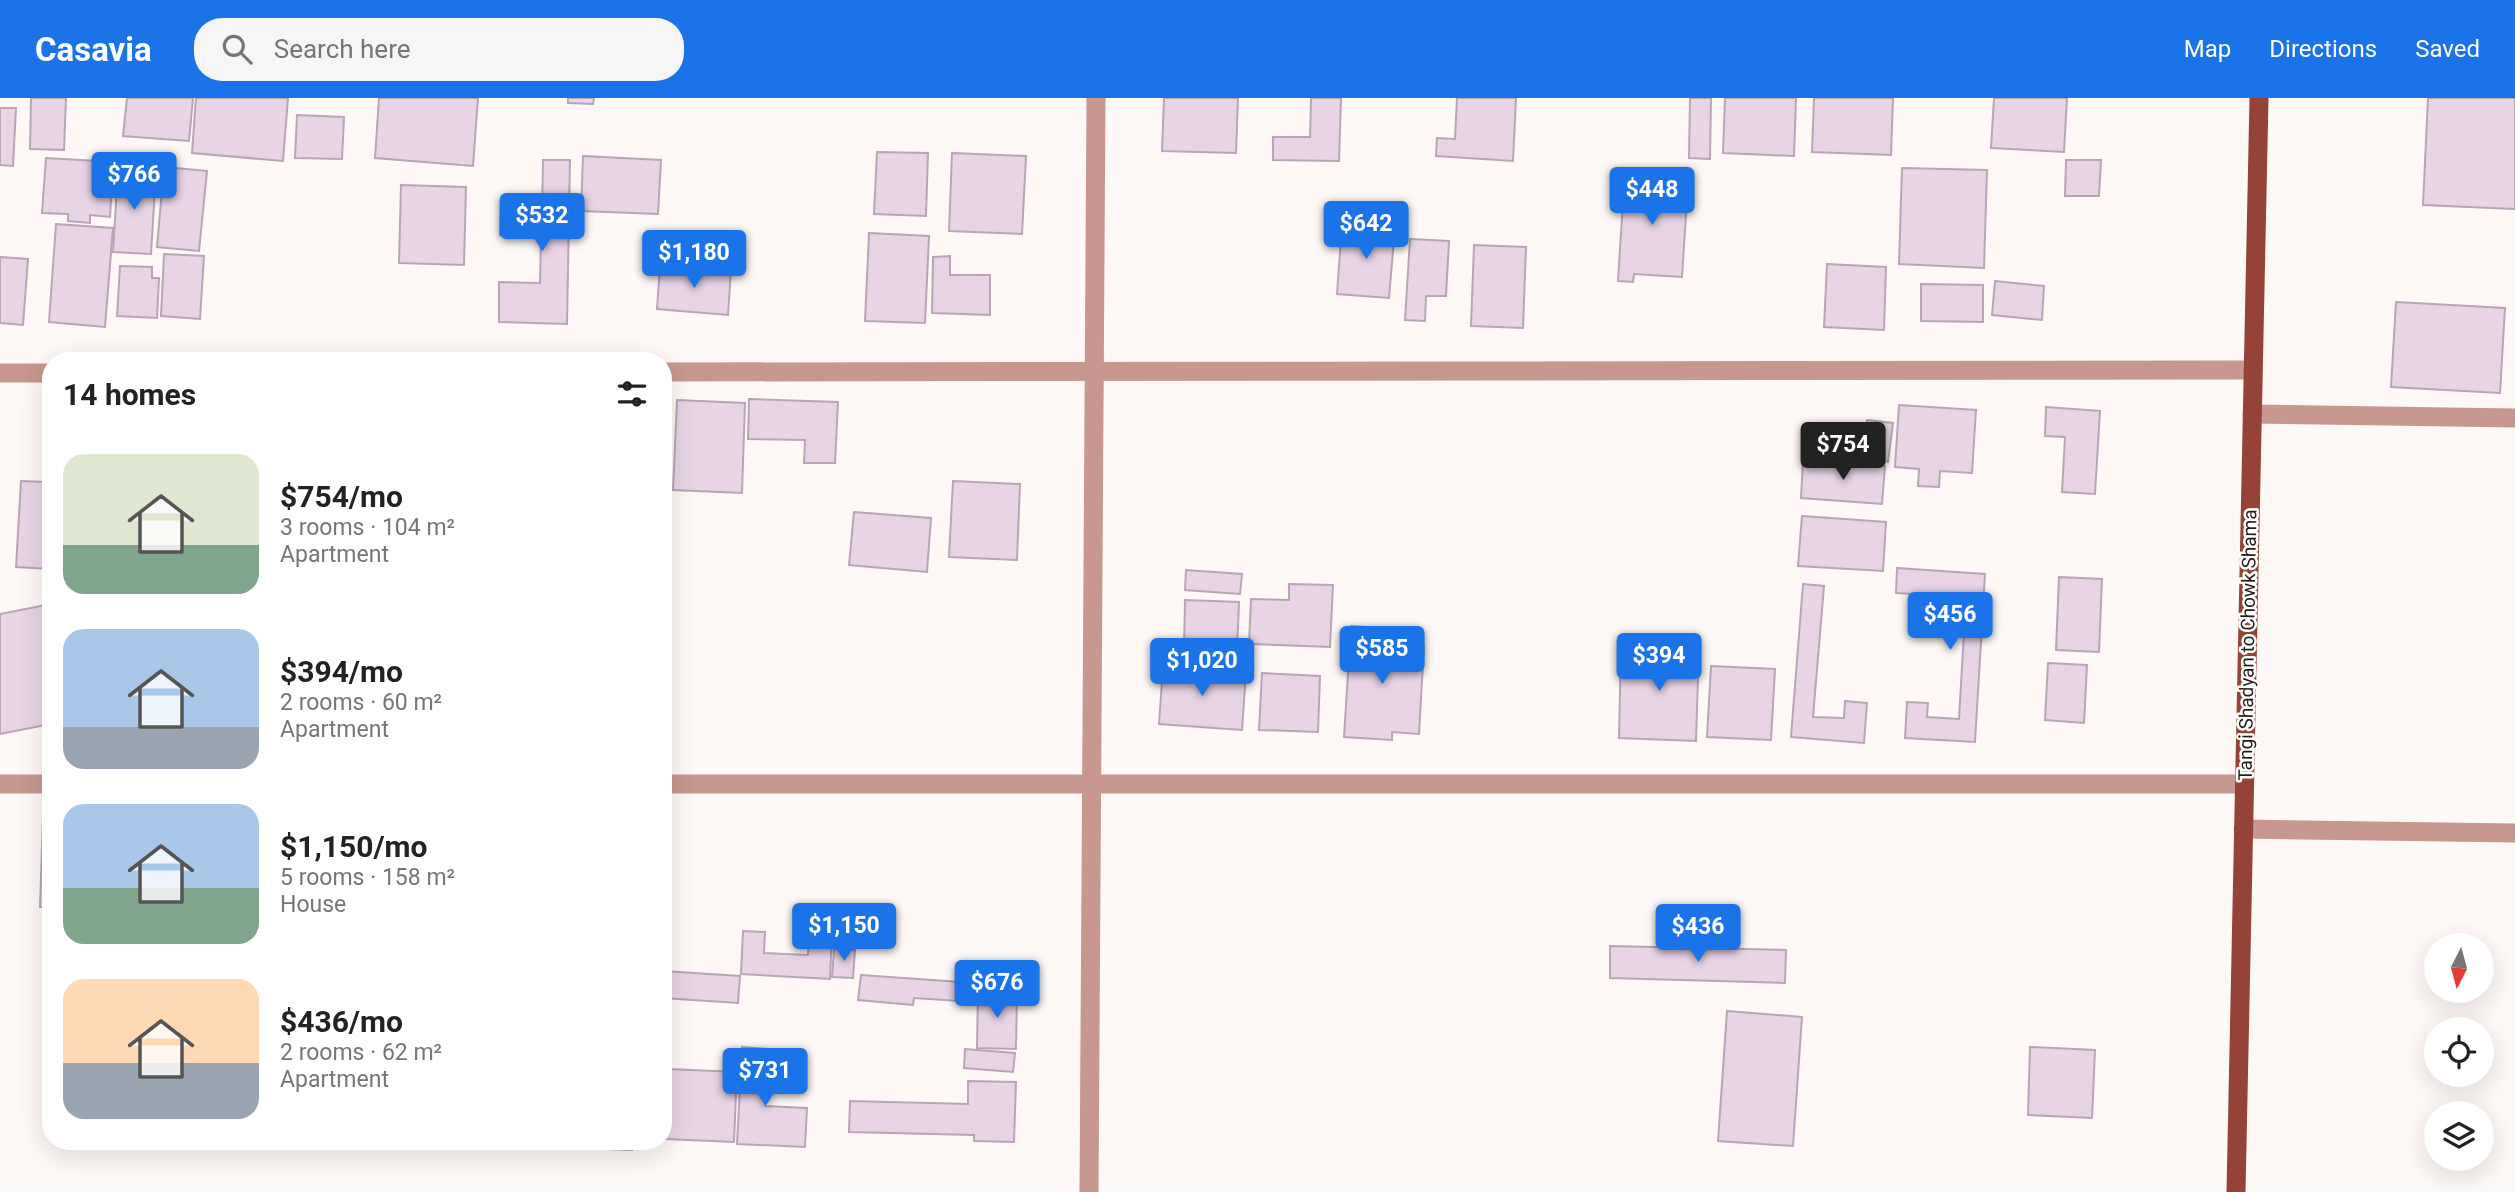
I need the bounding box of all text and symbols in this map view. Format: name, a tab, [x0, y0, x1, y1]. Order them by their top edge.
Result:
search box	[194, 18, 684, 81]
text: Casavia	[35, 30, 152, 69]
icon: search	[218, 30, 256, 68]
text: Search here	[274, 34, 411, 64]
text: Map	[2184, 35, 2231, 63]
text: Directions	[2269, 35, 2377, 63]
text: Saved	[2415, 35, 2480, 63]
pin: $766	[93, 152, 175, 212]
text: $766	[108, 161, 160, 188]
pin: $448	[1611, 167, 1693, 227]
text: $448	[1626, 176, 1678, 203]
pin: $532	[501, 194, 583, 253]
text: $532	[516, 202, 568, 229]
pin: $642	[1325, 202, 1407, 261]
text: $642	[1340, 210, 1392, 237]
pin: $1,180	[637, 230, 751, 290]
text: $1,180	[658, 239, 730, 266]
icon: filters	[613, 375, 651, 413]
text: 14 homes	[63, 377, 196, 412]
pin: $754	[1802, 422, 1884, 482]
text: $754	[1817, 431, 1869, 458]
text: $754/mo	[280, 479, 403, 514]
icon: home	[119, 482, 203, 566]
street label: Tangi Shadyan to Chowk Shama	[2234, 509, 2261, 781]
text: 3 rooms · 104 m²	[280, 514, 455, 541]
text: Apartment	[280, 541, 389, 568]
pin: $456	[1909, 592, 1991, 652]
text: $456	[1924, 601, 1976, 628]
pin: $585	[1341, 626, 1423, 686]
pin: $394	[1618, 634, 1700, 693]
text: $585	[1356, 635, 1408, 662]
pin: $1,020	[1145, 638, 1259, 698]
text: $394	[1633, 642, 1685, 669]
text: $1,020	[1166, 647, 1238, 674]
text: $394/mo	[280, 654, 403, 689]
icon: home	[119, 657, 203, 741]
text: 2 rooms · 60 m²	[280, 689, 442, 716]
text: Apartment	[280, 716, 389, 743]
text: $1,150/mo	[280, 829, 428, 864]
icon: home	[119, 832, 203, 916]
text: 5 rooms · 158 m²	[280, 864, 455, 891]
text: House	[280, 891, 346, 918]
pin: $1,150	[787, 904, 901, 963]
pin: $436	[1657, 904, 1739, 964]
text: $1,150	[808, 912, 880, 939]
text: $436	[1672, 913, 1724, 940]
north arrow	[2424, 933, 2494, 1003]
map controls	[2424, 933, 2494, 1171]
pin: $676	[956, 960, 1038, 1020]
text: $676	[971, 969, 1023, 996]
text: $436/mo	[280, 1004, 403, 1039]
icon: home	[119, 1007, 203, 1091]
button: locate	[2424, 1017, 2494, 1087]
text: 2 rooms · 62 m²	[280, 1039, 442, 1066]
pin: $731	[724, 1048, 806, 1108]
text: $731	[739, 1057, 791, 1084]
text: Apartment	[280, 1066, 389, 1093]
button: layers	[2424, 1101, 2494, 1171]

